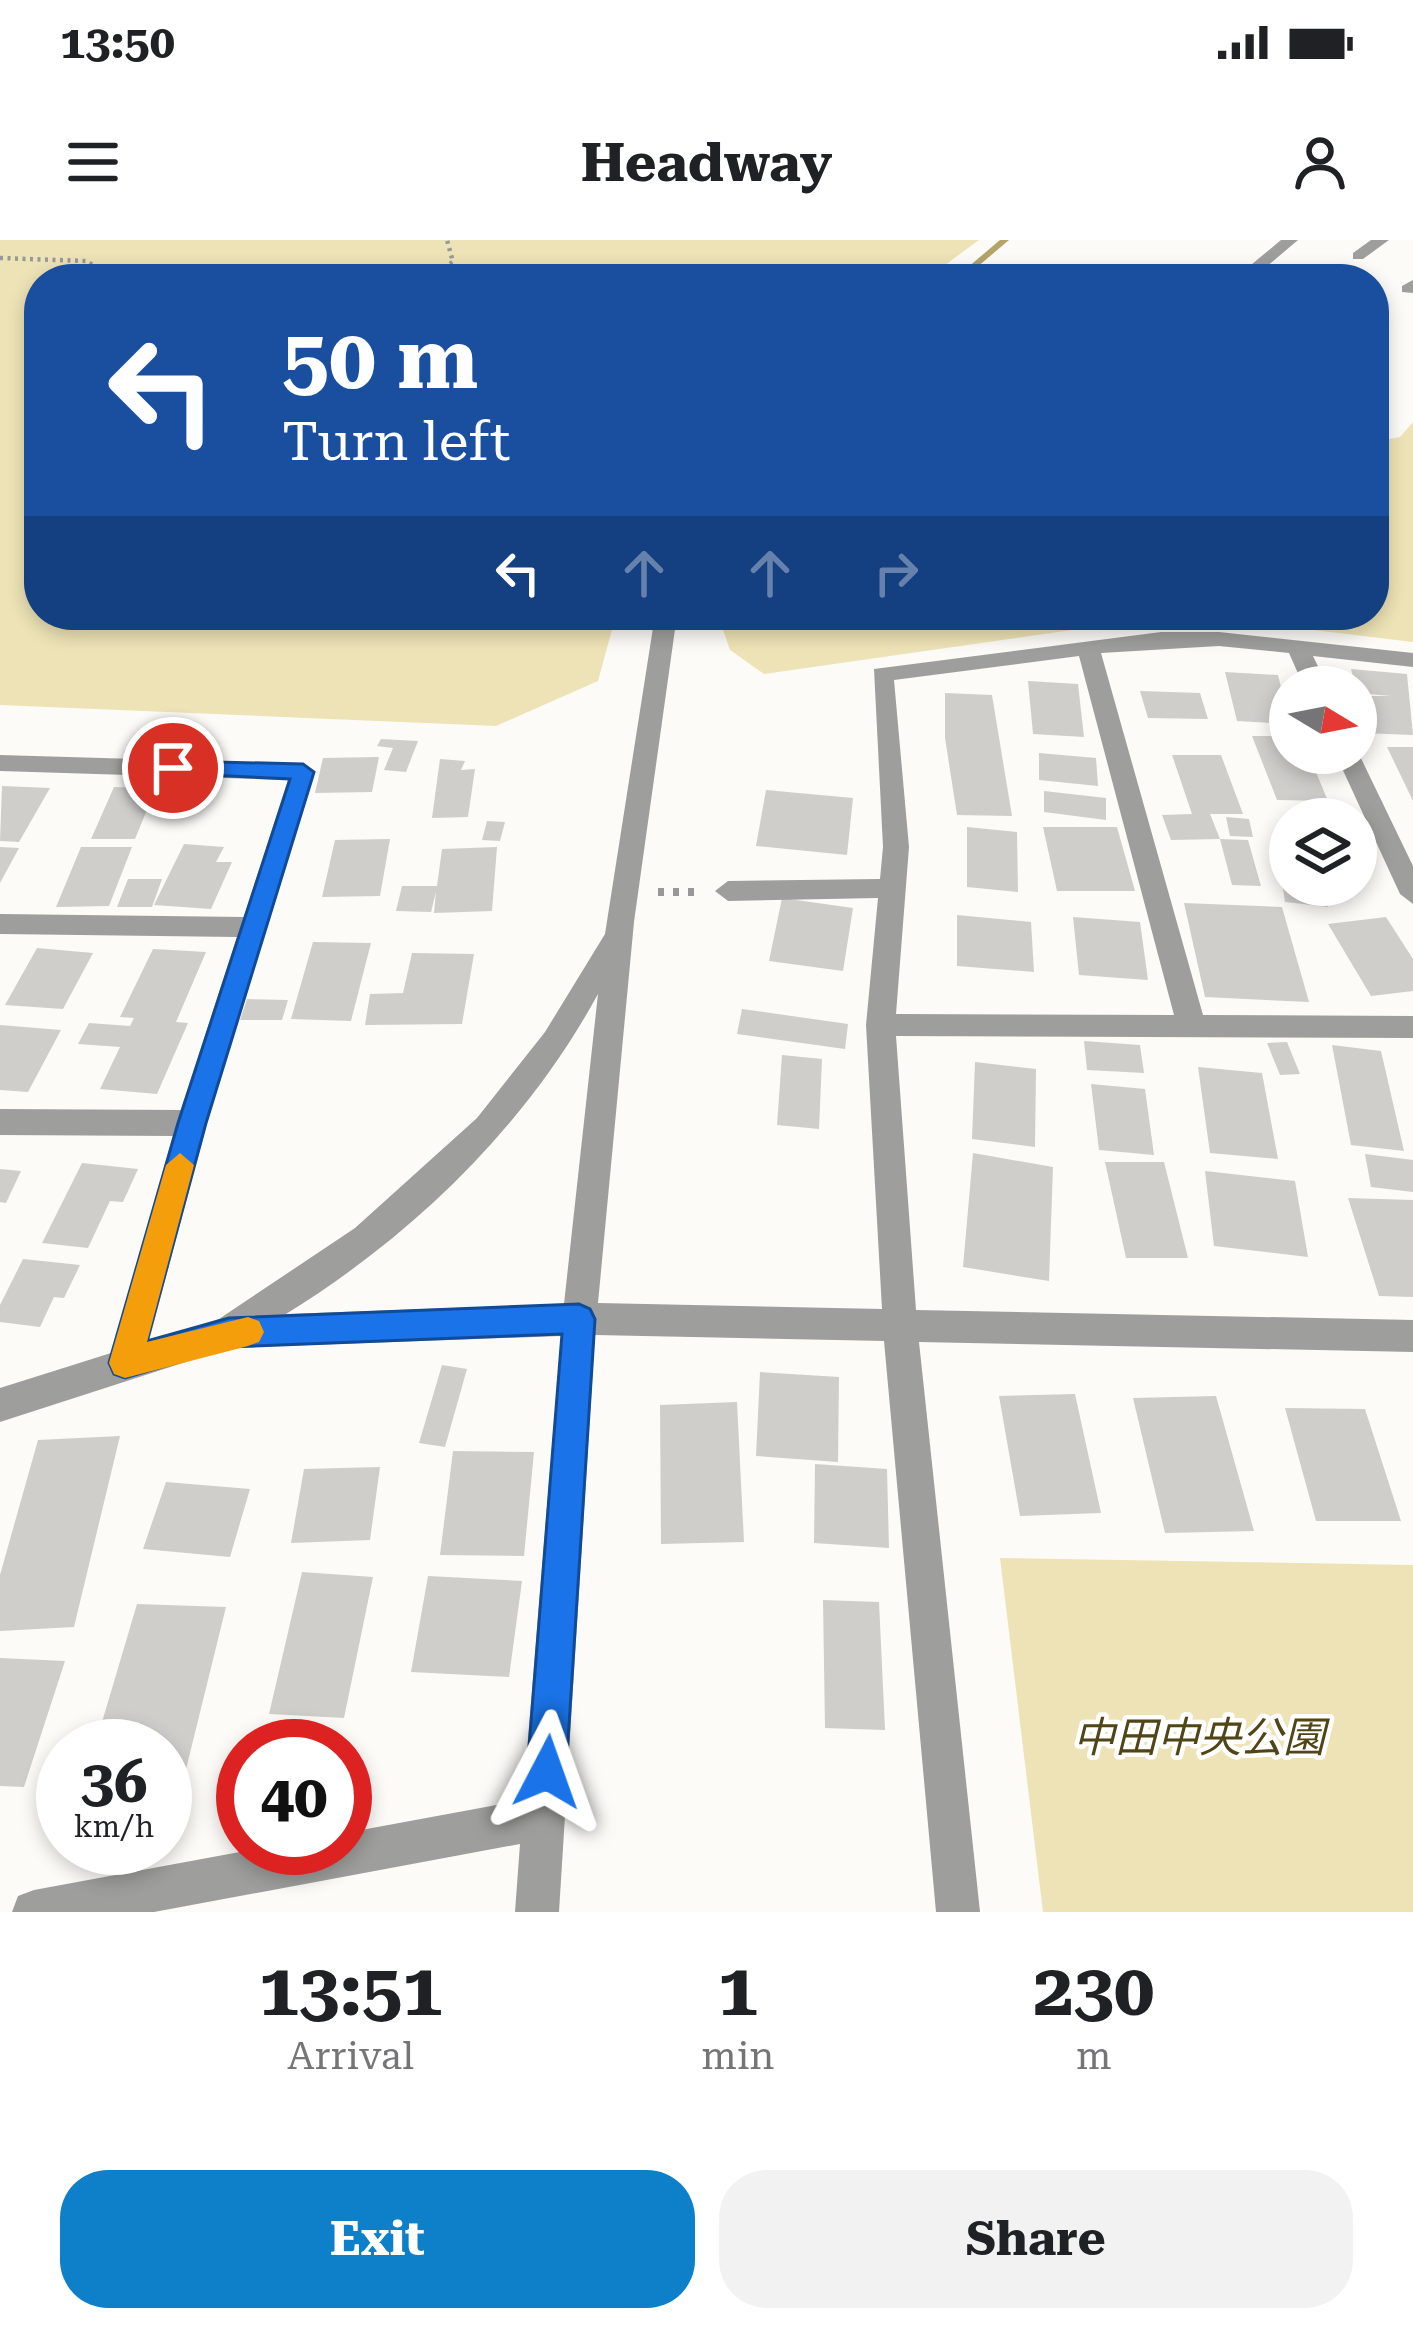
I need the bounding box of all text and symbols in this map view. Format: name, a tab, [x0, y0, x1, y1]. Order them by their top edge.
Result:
text: 13:50	[60, 16, 175, 69]
icon: menu	[60, 129, 126, 195]
icon: person	[1287, 129, 1353, 195]
text: Headway	[581, 131, 832, 194]
text: 50 m	[282, 310, 478, 408]
icon: left	[84, 312, 240, 468]
text: Turn left	[282, 410, 510, 473]
icon: left	[485, 540, 551, 606]
icon: ahead	[611, 540, 677, 606]
icon: ahead	[737, 540, 803, 606]
icon: right	[863, 540, 929, 606]
north arrow	[1269, 666, 1377, 774]
map controls	[1269, 666, 1377, 906]
pin	[122, 717, 224, 819]
icon: arrive	[140, 735, 206, 801]
button: layers	[1269, 798, 1377, 906]
position arrow	[484, 1709, 610, 1835]
park label: 中田中央公園	[1073, 1713, 1330, 1762]
speed limit sign: 40	[216, 1719, 372, 1875]
text: 36	[80, 1746, 148, 1817]
text: km/h	[74, 1809, 154, 1844]
text: 13:51	[259, 1948, 443, 2033]
text: 1	[718, 1948, 758, 2033]
text: 230	[1033, 1948, 1154, 2033]
text: Arrival	[287, 2033, 414, 2079]
text: min	[701, 2033, 775, 2079]
text: m	[1076, 2033, 1112, 2079]
button: Exit	[60, 2170, 695, 2308]
button: Share	[719, 2170, 1353, 2308]

